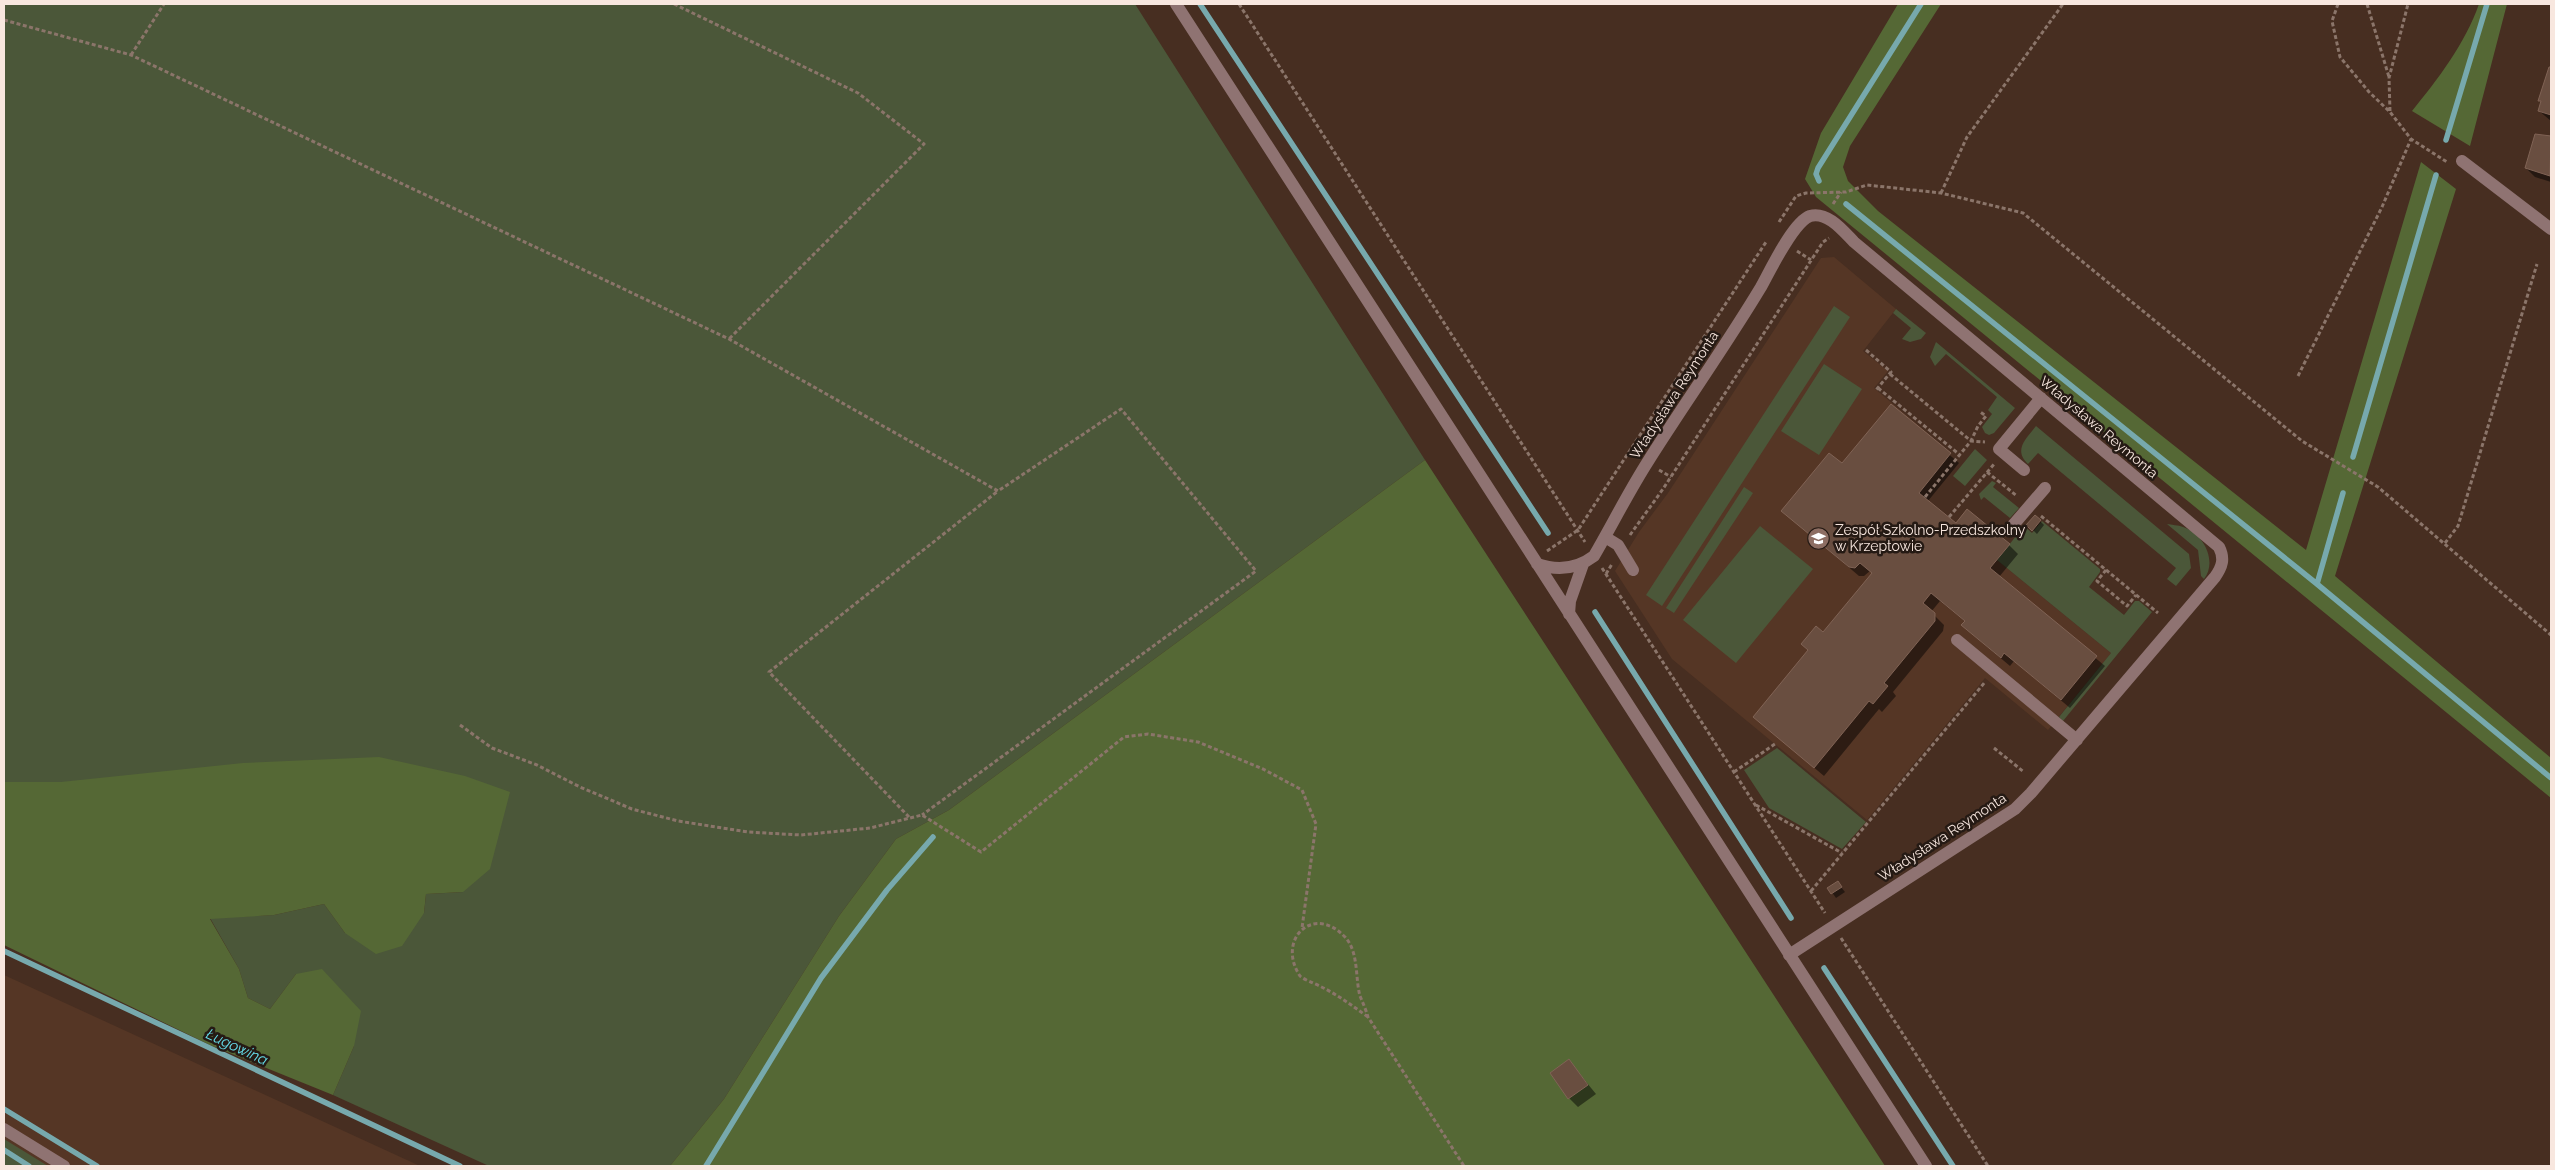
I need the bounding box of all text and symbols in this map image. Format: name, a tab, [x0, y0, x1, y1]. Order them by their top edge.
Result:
street label: Władysława Reymonta	[1627, 328, 1721, 462]
street label: Władysława Reymonta	[2037, 373, 2161, 481]
place label: Zespół Szkolno-Przedszkolny w Krzeptowie	[1835, 522, 2026, 554]
school or university icon: Zespół Szkolno-Przedszkolny w Krzeptowie	[1807, 526, 1831, 550]
street label: Władysława Reymonta	[1875, 790, 2009, 884]
water label: Ługowina	[203, 1025, 271, 1069]

